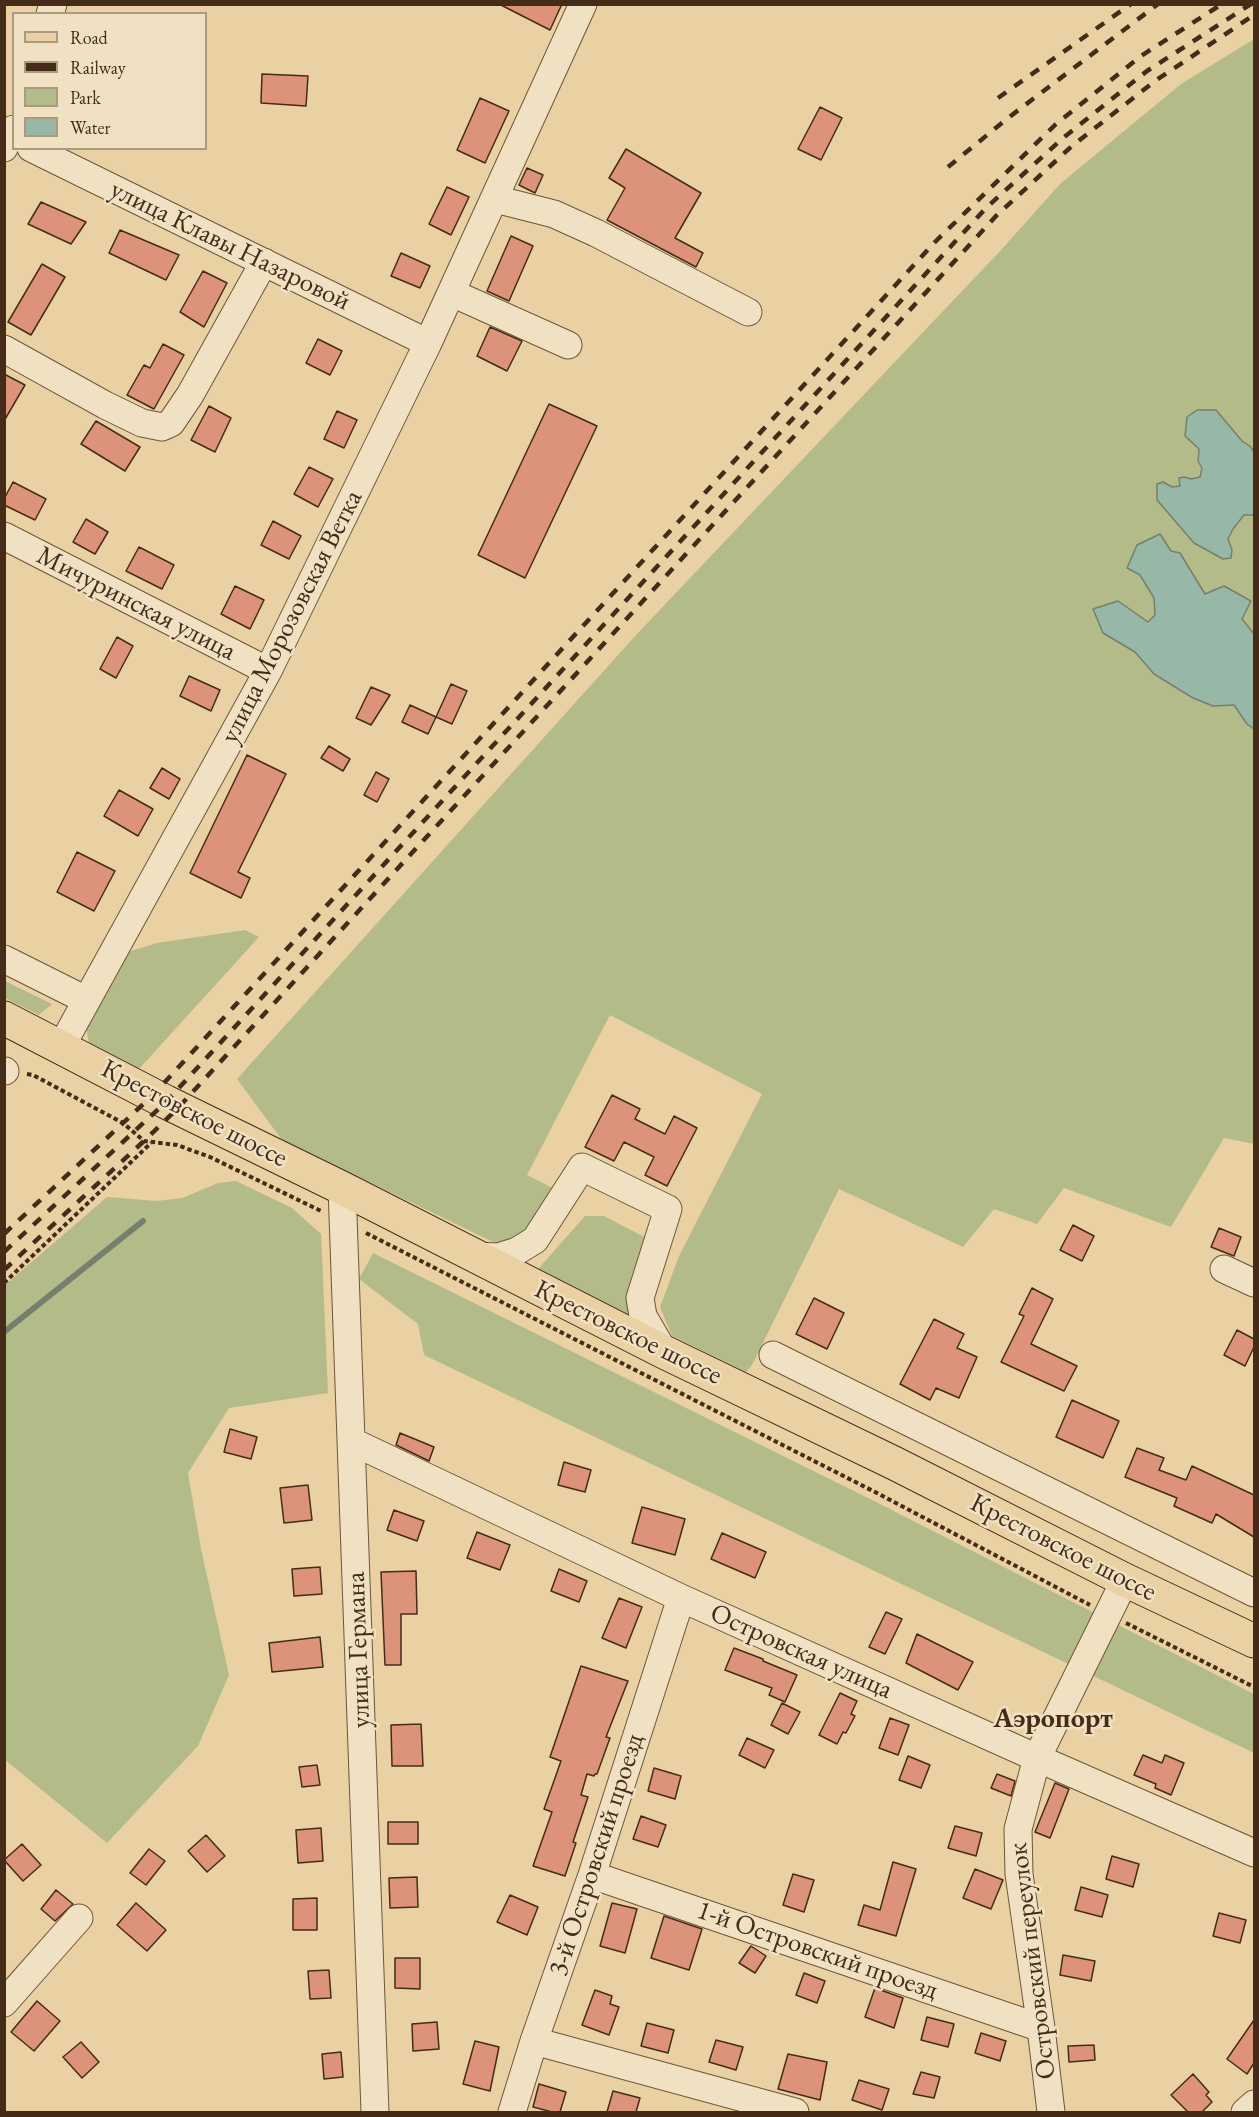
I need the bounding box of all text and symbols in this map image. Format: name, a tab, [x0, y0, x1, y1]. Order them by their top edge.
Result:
legend	[12, 12, 207, 150]
text: Road	[70, 26, 108, 49]
text: Railway	[70, 56, 126, 79]
text: Park	[70, 86, 101, 109]
text: Water	[70, 116, 111, 139]
street label: улица Клавы Назаровой	[105, 174, 355, 318]
street label: улица Морозовская Ветка	[214, 485, 370, 749]
street label: Мичуринская улица	[31, 540, 241, 668]
street label: Крестовское шоссе	[95, 1053, 293, 1175]
street label: Крестовское шоссе	[529, 1274, 727, 1392]
street label: Крестовское шоссе	[964, 1487, 1162, 1609]
street label: улица Германа	[340, 1571, 378, 1729]
street label: Островская улица	[705, 1597, 897, 1707]
district label: Аэропорт	[993, 1702, 1113, 1736]
street label: 3-й Островский проезд	[543, 1730, 651, 1980]
street label: Островский переулок	[1002, 1841, 1064, 2081]
street label: 1-й Островский проезд	[692, 1895, 942, 2007]

